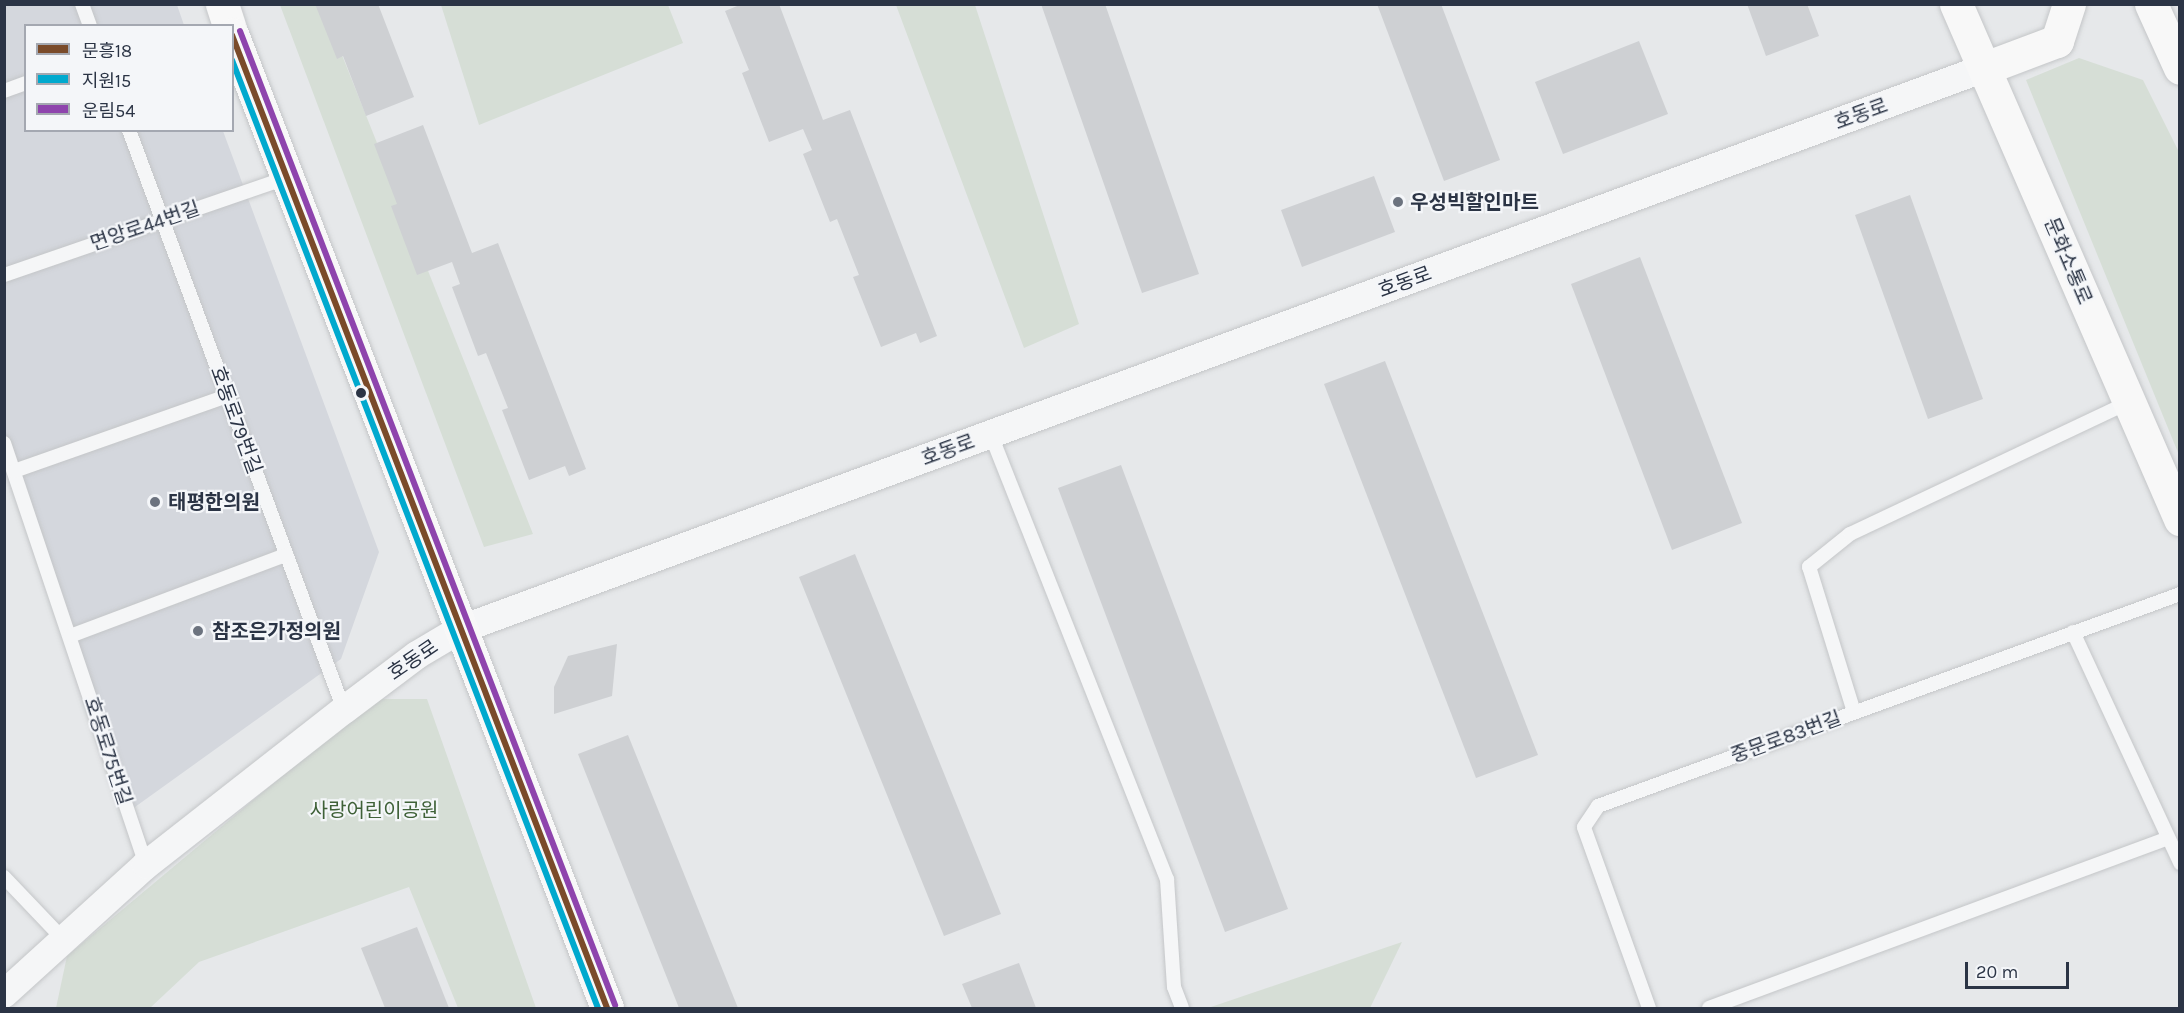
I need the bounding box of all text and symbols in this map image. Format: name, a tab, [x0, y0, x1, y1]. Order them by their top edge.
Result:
legend	[24, 24, 234, 132]
text: 문흥18	[82, 40, 132, 62]
text: 지원15	[82, 70, 131, 92]
street label: 호동로	[1831, 93, 1891, 135]
text: 운림54	[82, 100, 135, 122]
place label: 우성빅할인마트	[1410, 190, 1539, 214]
marker: 우성빅할인마트	[1391, 195, 1405, 209]
street label: 면앙로44번길	[87, 196, 203, 256]
street label: 문화소통로	[2039, 214, 2097, 308]
street label: 호동로	[1375, 261, 1435, 303]
street label: 호동로79번길	[205, 363, 267, 477]
unlabelled marker	[355, 387, 367, 399]
street label: 호동로	[918, 429, 978, 471]
place label: 태평한의원	[168, 490, 260, 514]
marker: 태평한의원	[146, 493, 164, 511]
place label: 참조은가정의원	[212, 619, 341, 643]
marker: 참조은가정의원	[189, 622, 207, 640]
street label: 호동로	[383, 635, 443, 685]
street label: 호동로75번길	[79, 694, 137, 808]
street label: 중문로83번길	[1727, 706, 1845, 768]
park label: 사랑어린이공원	[310, 798, 438, 822]
scale bar	[1968, 950, 2072, 988]
text: 20 m	[1976, 961, 2018, 983]

